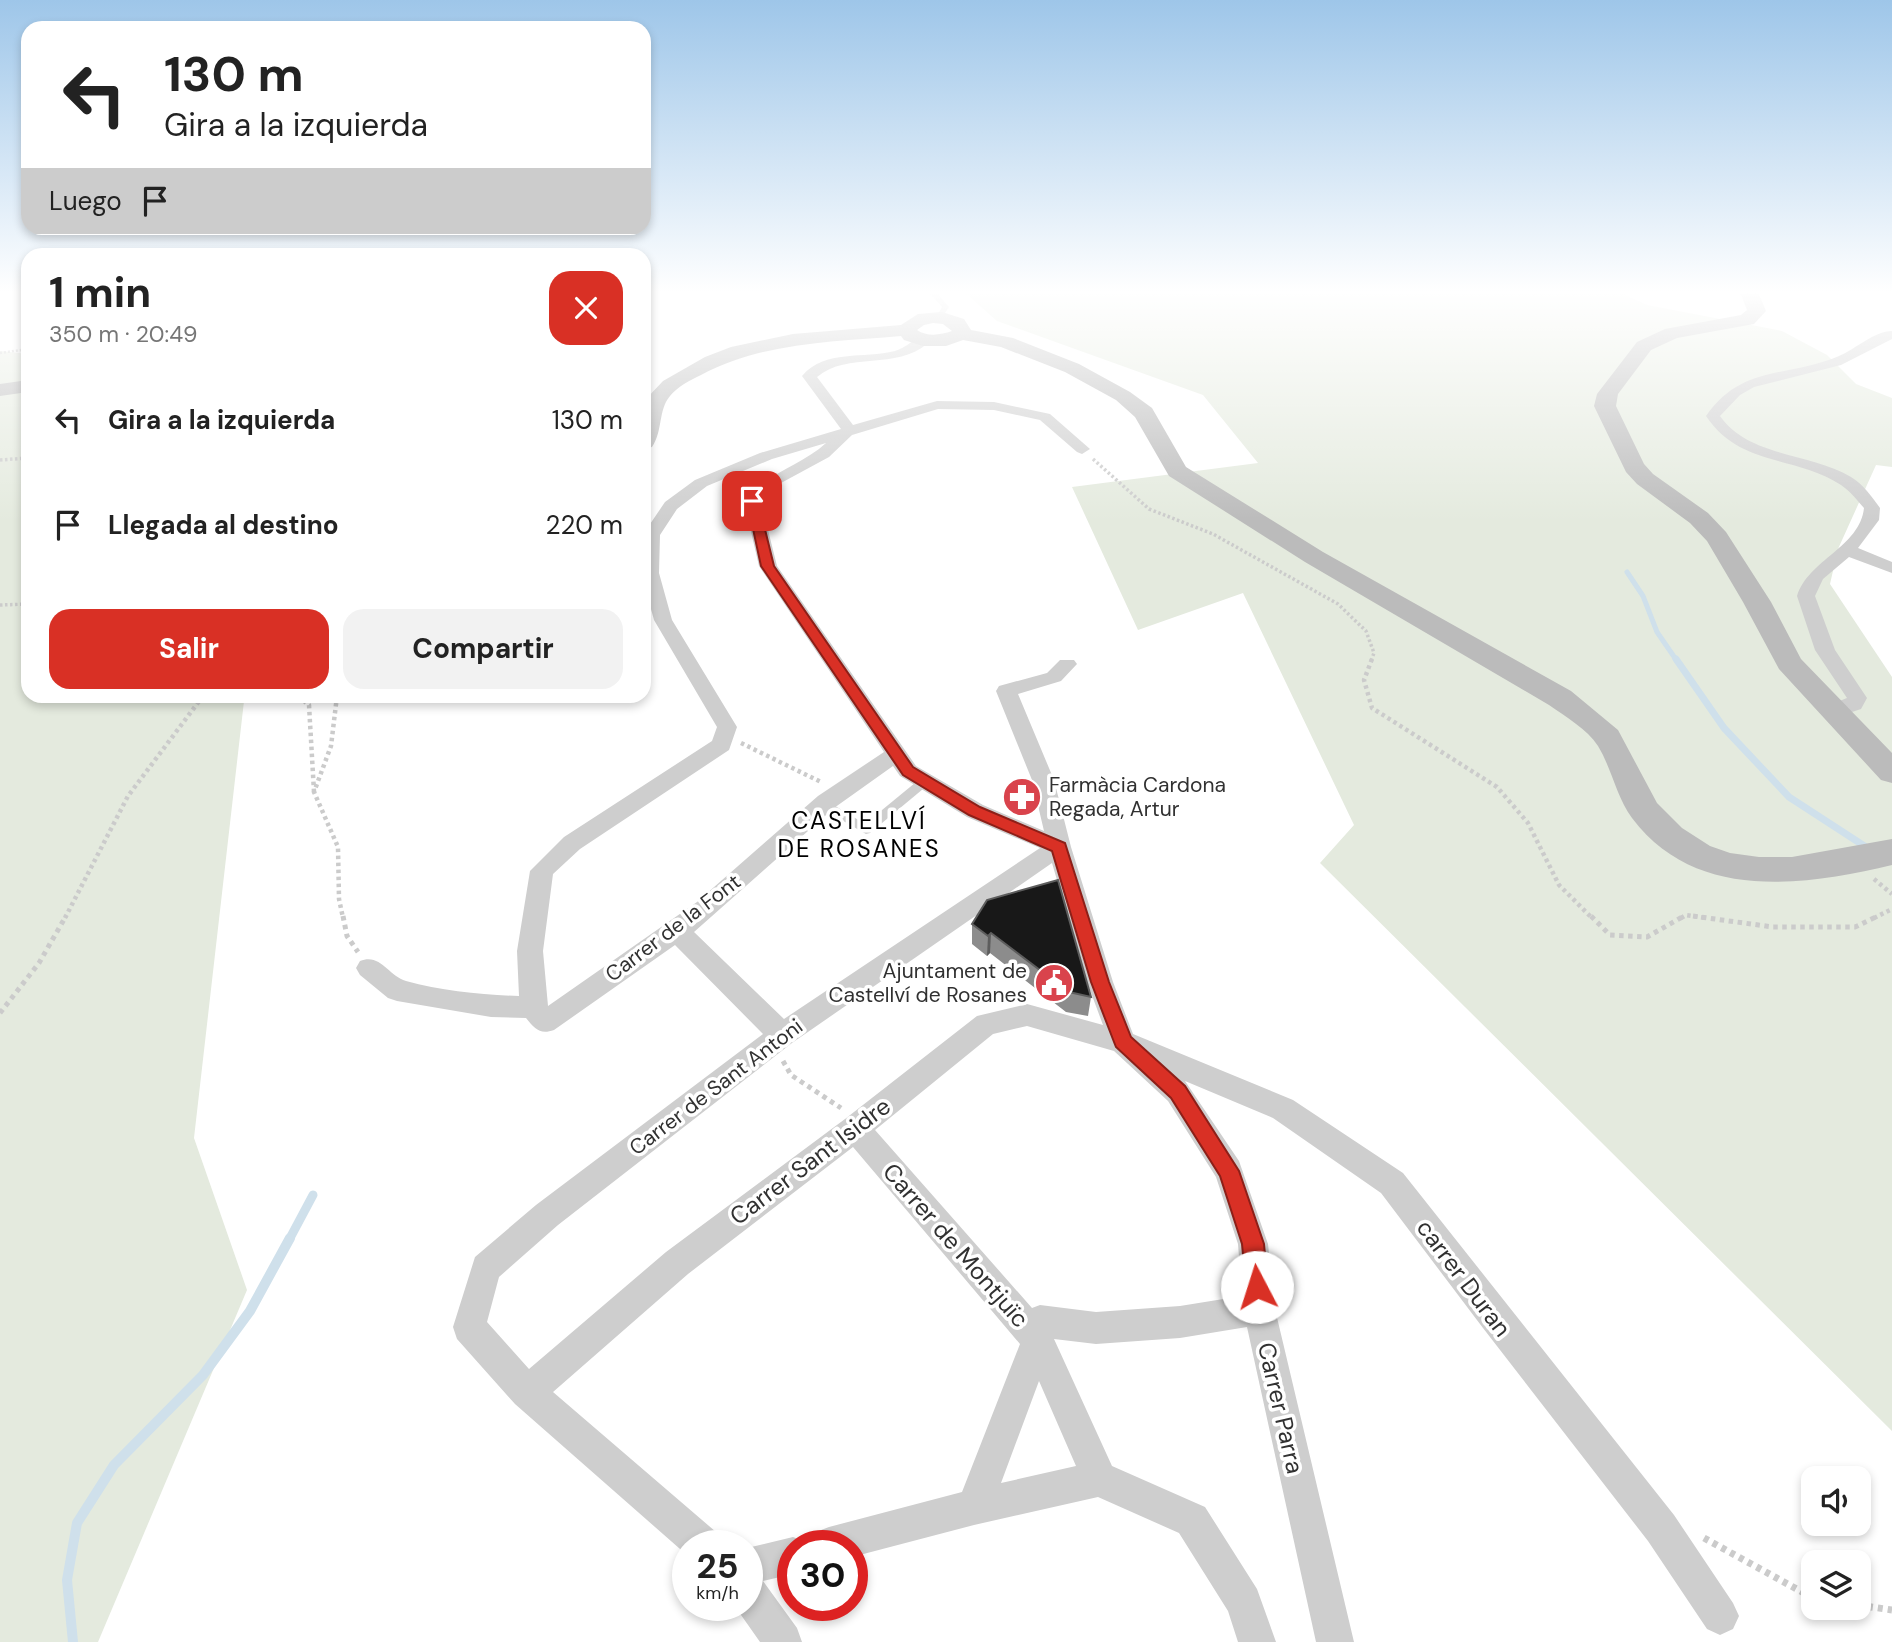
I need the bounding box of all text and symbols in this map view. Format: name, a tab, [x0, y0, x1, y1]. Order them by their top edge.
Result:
text: 130 m	[164, 42, 304, 106]
icon: left	[49, 49, 140, 140]
text: Gira a la izquierda	[164, 104, 428, 146]
icon: arrive	[136, 182, 174, 220]
text: Luego	[49, 184, 122, 218]
text: 1 min	[49, 265, 151, 320]
button: close	[549, 271, 623, 345]
text: 350 m · 20:49	[49, 319, 198, 349]
icon: left	[49, 401, 87, 439]
text: Gira a la izquierda	[108, 403, 335, 437]
text: 130 m	[552, 403, 623, 437]
pin	[722, 471, 782, 531]
icon: arrive	[733, 482, 771, 520]
icon: arrive	[49, 506, 87, 544]
text: Llegada al destino	[108, 508, 339, 542]
text: 220 m	[545, 508, 623, 542]
button: Salir	[49, 609, 329, 689]
button: Compartir	[343, 609, 623, 689]
place label: Farmàcia Cardona Regada, Artur	[1049, 771, 1226, 823]
pharmacy icon: Farmàcia Cardona Regada, Artur	[1001, 776, 1043, 818]
district label: CASTELLVÍ DE ROSANES	[777, 805, 941, 864]
street label: Carrer de la Font	[600, 868, 746, 988]
place label: Ajuntament de Castellví de Rosanes	[828, 957, 1027, 1009]
public building icon: Ajuntament de Castellví de Rosanes	[1033, 962, 1075, 1004]
street label: Carrer de Sant Antoni	[623, 1012, 809, 1162]
street label: Carrer Sant Isidre	[723, 1090, 897, 1232]
street label: Carrer de Montjuïc	[876, 1156, 1036, 1334]
street label: carrer Duran	[1410, 1213, 1518, 1343]
position arrow	[1220, 1250, 1294, 1324]
street label: Carrer Parra	[1251, 1339, 1311, 1477]
map controls	[1801, 1466, 1871, 1620]
button: sound	[1801, 1466, 1871, 1536]
speed limit sign: 30	[777, 1530, 868, 1621]
text: 25	[697, 1543, 738, 1589]
button: layers	[1801, 1550, 1871, 1620]
text: km/h	[696, 1581, 739, 1605]

